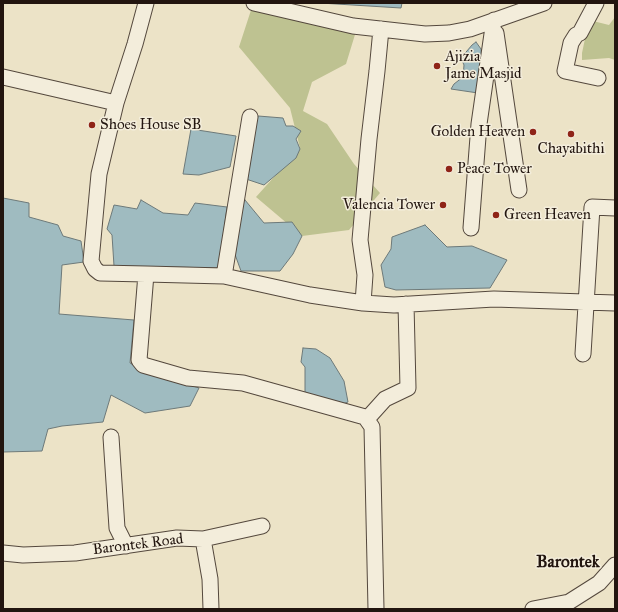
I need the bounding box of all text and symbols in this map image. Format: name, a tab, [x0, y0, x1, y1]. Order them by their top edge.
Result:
place label: Ajizia Jame Masjid	[445, 48, 522, 83]
marker: Ajizia Jame Masjid	[432, 61, 442, 71]
place label: Shoes House SB	[100, 116, 201, 134]
marker: Shoes House SB	[87, 120, 97, 130]
place label: Golden Heaven	[431, 123, 525, 141]
marker: Golden Heaven	[528, 127, 538, 137]
marker: Chayabithi	[566, 129, 576, 139]
place label: Chayabithi	[537, 140, 605, 158]
place label: Peace Tower	[457, 160, 532, 178]
marker: Peace Tower	[444, 164, 454, 174]
place label: Valencia Tower	[343, 196, 435, 214]
marker: Valencia Tower	[438, 200, 448, 210]
place label: Green Heaven	[504, 206, 591, 224]
marker: Green Heaven	[491, 210, 501, 220]
street label: Barontek Road	[92, 531, 184, 559]
district label: Barontek	[536, 553, 600, 573]

